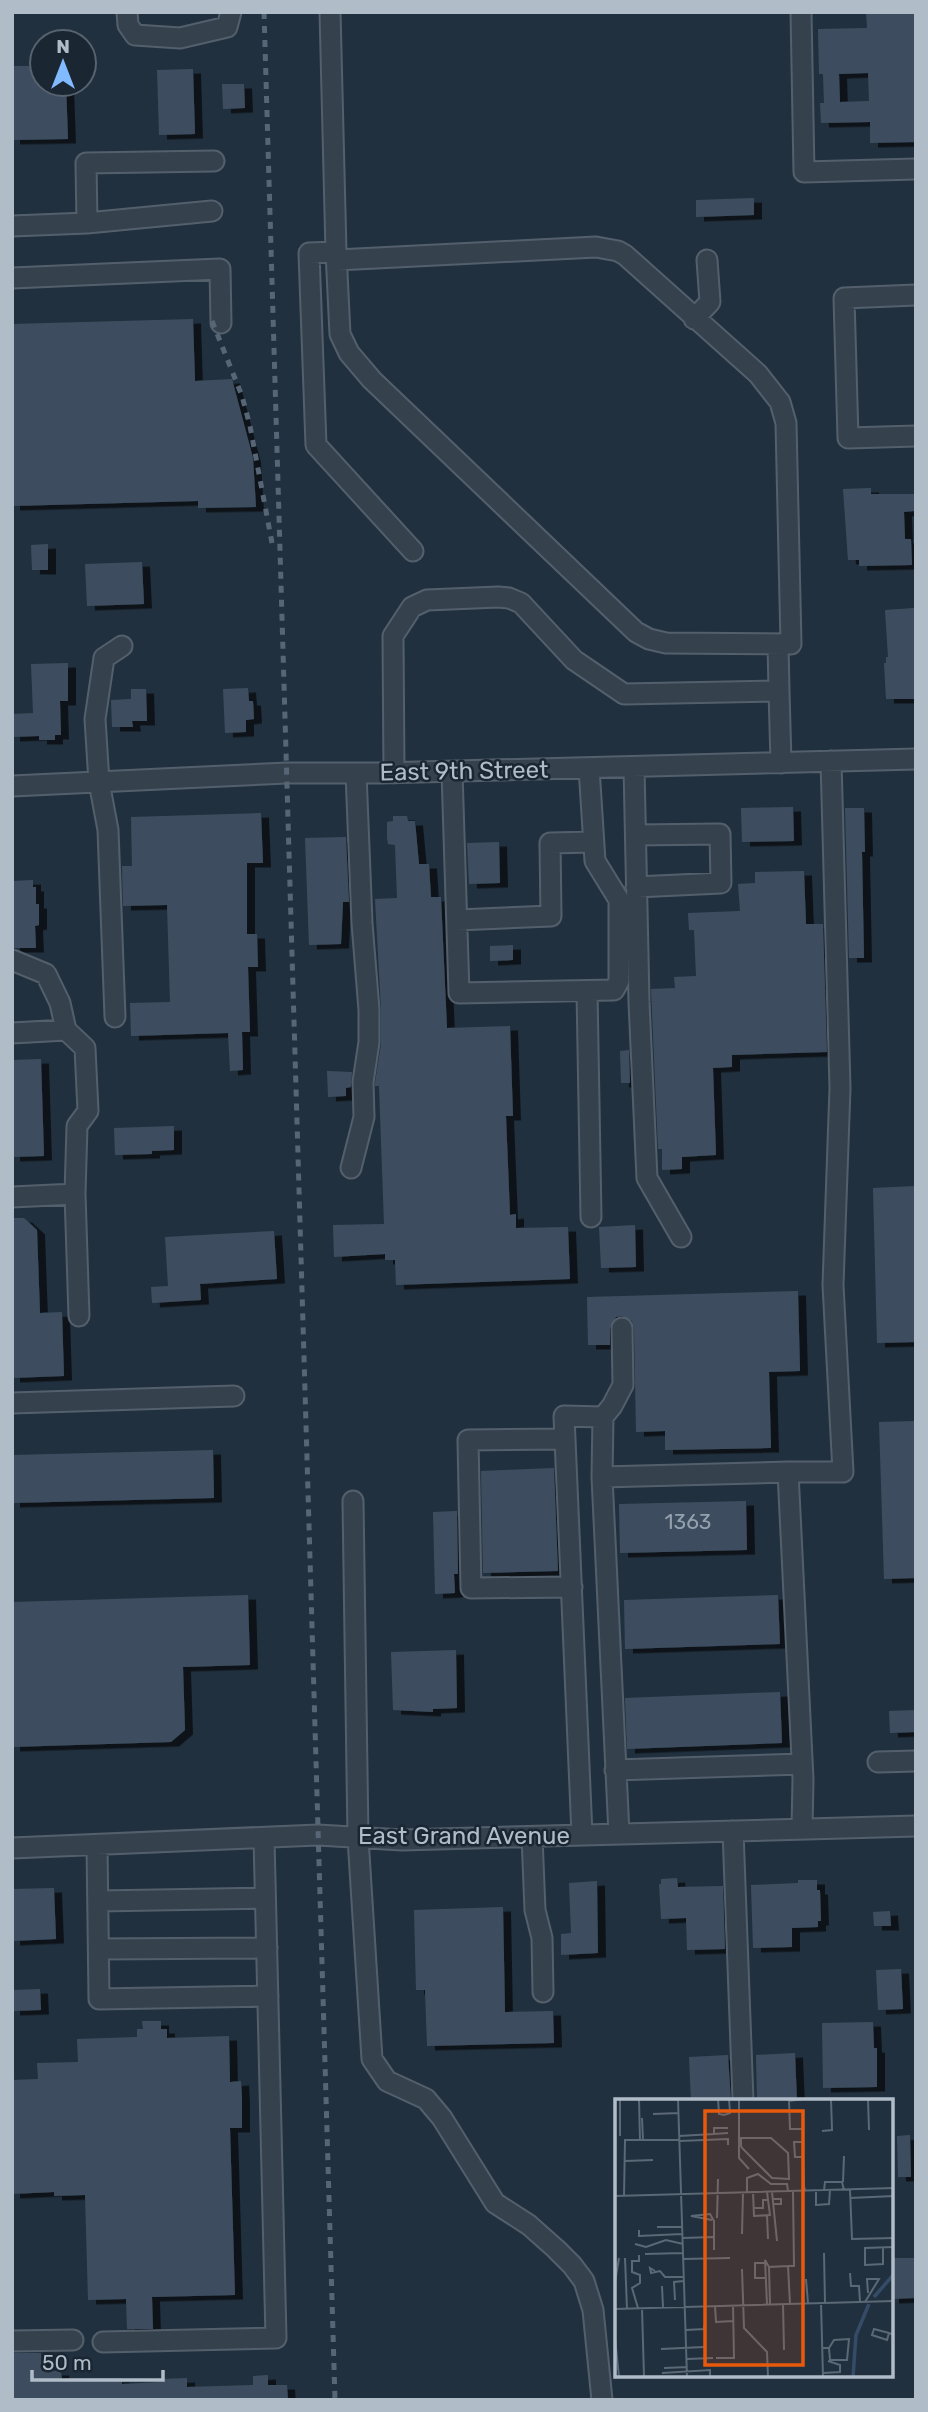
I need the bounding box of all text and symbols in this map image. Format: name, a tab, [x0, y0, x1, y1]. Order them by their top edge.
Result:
north arrow	[28, 28, 98, 98]
text: N	[56, 35, 70, 58]
street label: East 9th Street	[379, 756, 549, 786]
house number: 1363	[665, 1509, 711, 1534]
street label: East Grand Avenue	[358, 1822, 570, 1850]
inset map	[615, 2099, 893, 2377]
scale bar	[32, 2338, 163, 2382]
text: 50 m	[42, 2350, 92, 2375]

